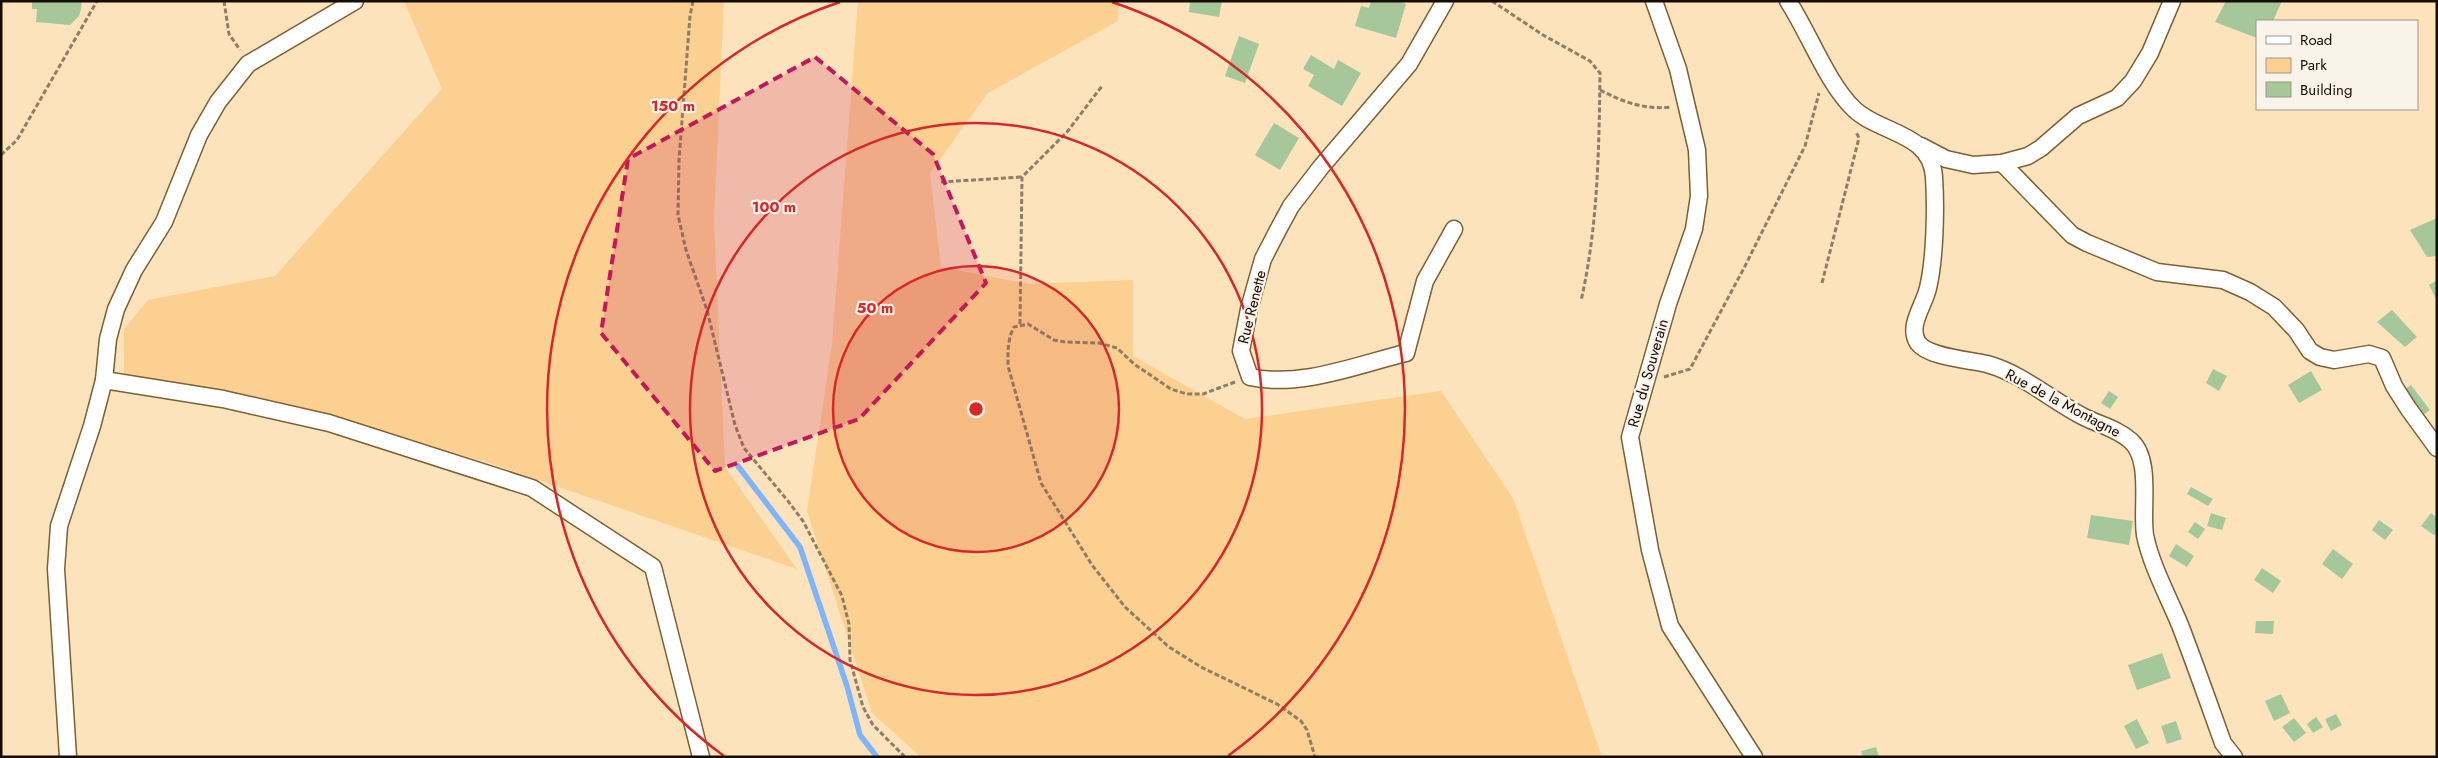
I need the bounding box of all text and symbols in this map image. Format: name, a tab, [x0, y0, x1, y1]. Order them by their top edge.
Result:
legend	[2256, 20, 2418, 110]
text: Road	[2300, 29, 2332, 51]
text: Park	[2300, 54, 2327, 76]
text: Building	[2300, 79, 2352, 101]
text: 150 m	[651, 95, 695, 117]
text: 100 m	[752, 196, 796, 218]
street label: Rue Renette	[1232, 268, 1272, 346]
text: 50 m	[857, 297, 893, 319]
street label: Rue du Souverain	[1622, 316, 1674, 430]
street label: Rue de la Montagne	[2001, 363, 2125, 443]
centre of rings	[967, 400, 985, 418]

